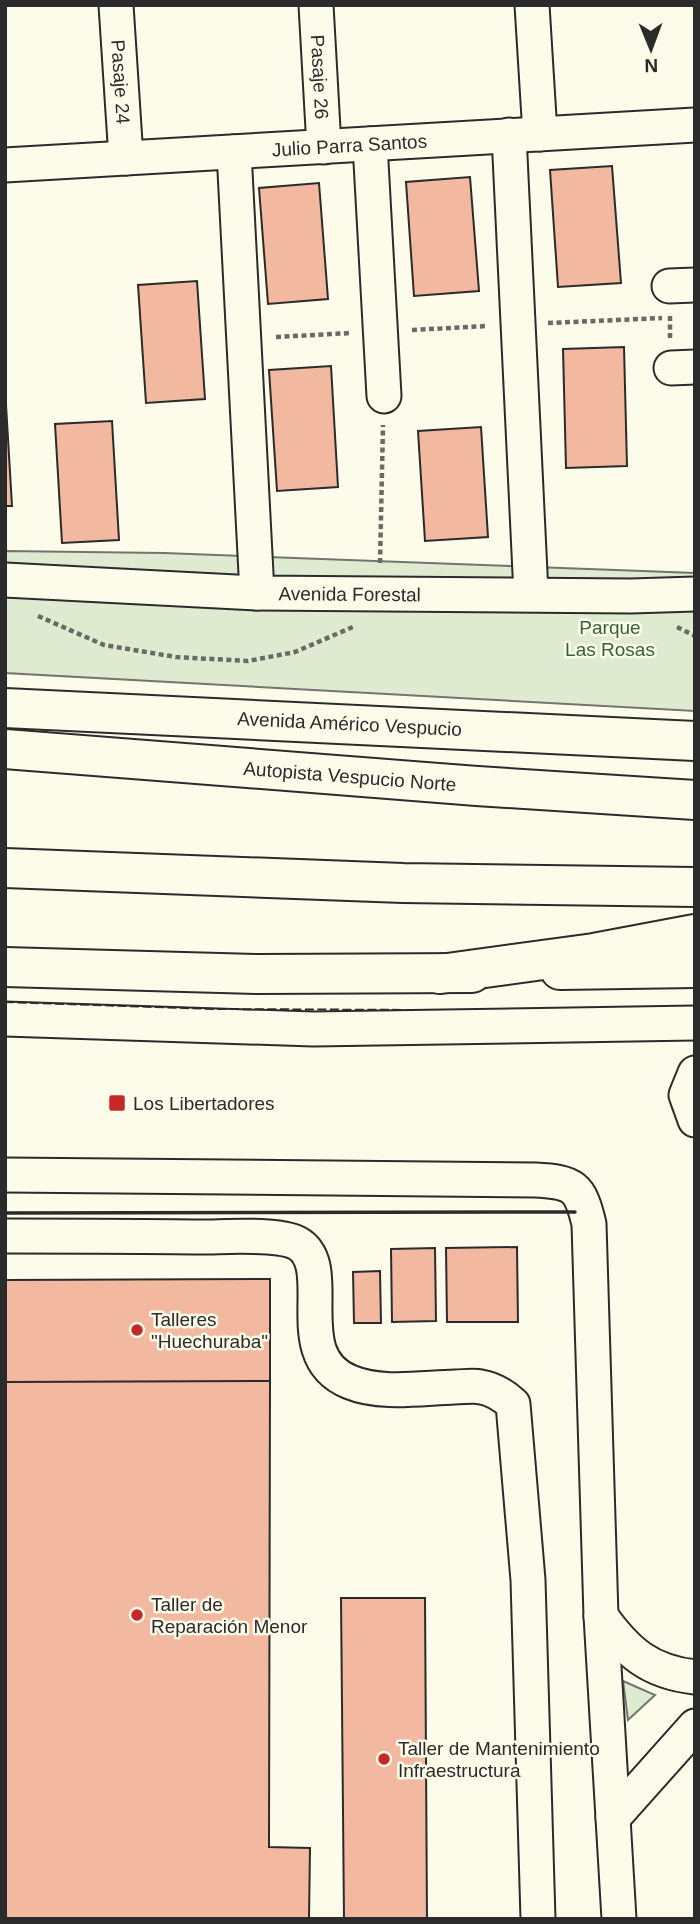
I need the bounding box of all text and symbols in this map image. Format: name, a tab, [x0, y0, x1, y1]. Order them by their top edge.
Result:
north arrow	[616, 14, 686, 84]
street label: Pasaje 26	[307, 34, 332, 120]
street label: Pasaje 24	[107, 39, 134, 125]
text: N	[644, 55, 658, 76]
street label: Julio Parra Santos	[271, 131, 428, 161]
street label: Avenida Forestal	[278, 583, 421, 605]
park label: Parque Las Rosas	[565, 617, 655, 660]
street label: Avenida Américo Vespucio	[237, 708, 462, 740]
street label: Autopista Vespucio Norte	[243, 758, 457, 795]
marker: Los Libertadores	[107, 1093, 127, 1113]
place label: Los Libertadores	[133, 1093, 275, 1114]
place label: Talleres "Huechuraba"	[151, 1309, 268, 1352]
marker: Talleres "Huechuraba"	[129, 1322, 145, 1338]
place label: Taller de Reparación Menor	[151, 1594, 308, 1637]
marker: Taller de Reparación Menor	[129, 1607, 145, 1623]
place label: Taller de Mantenimiento Infraestructura	[398, 1738, 600, 1781]
marker: Taller de Mantenimiento Infraestructura	[376, 1751, 392, 1767]

